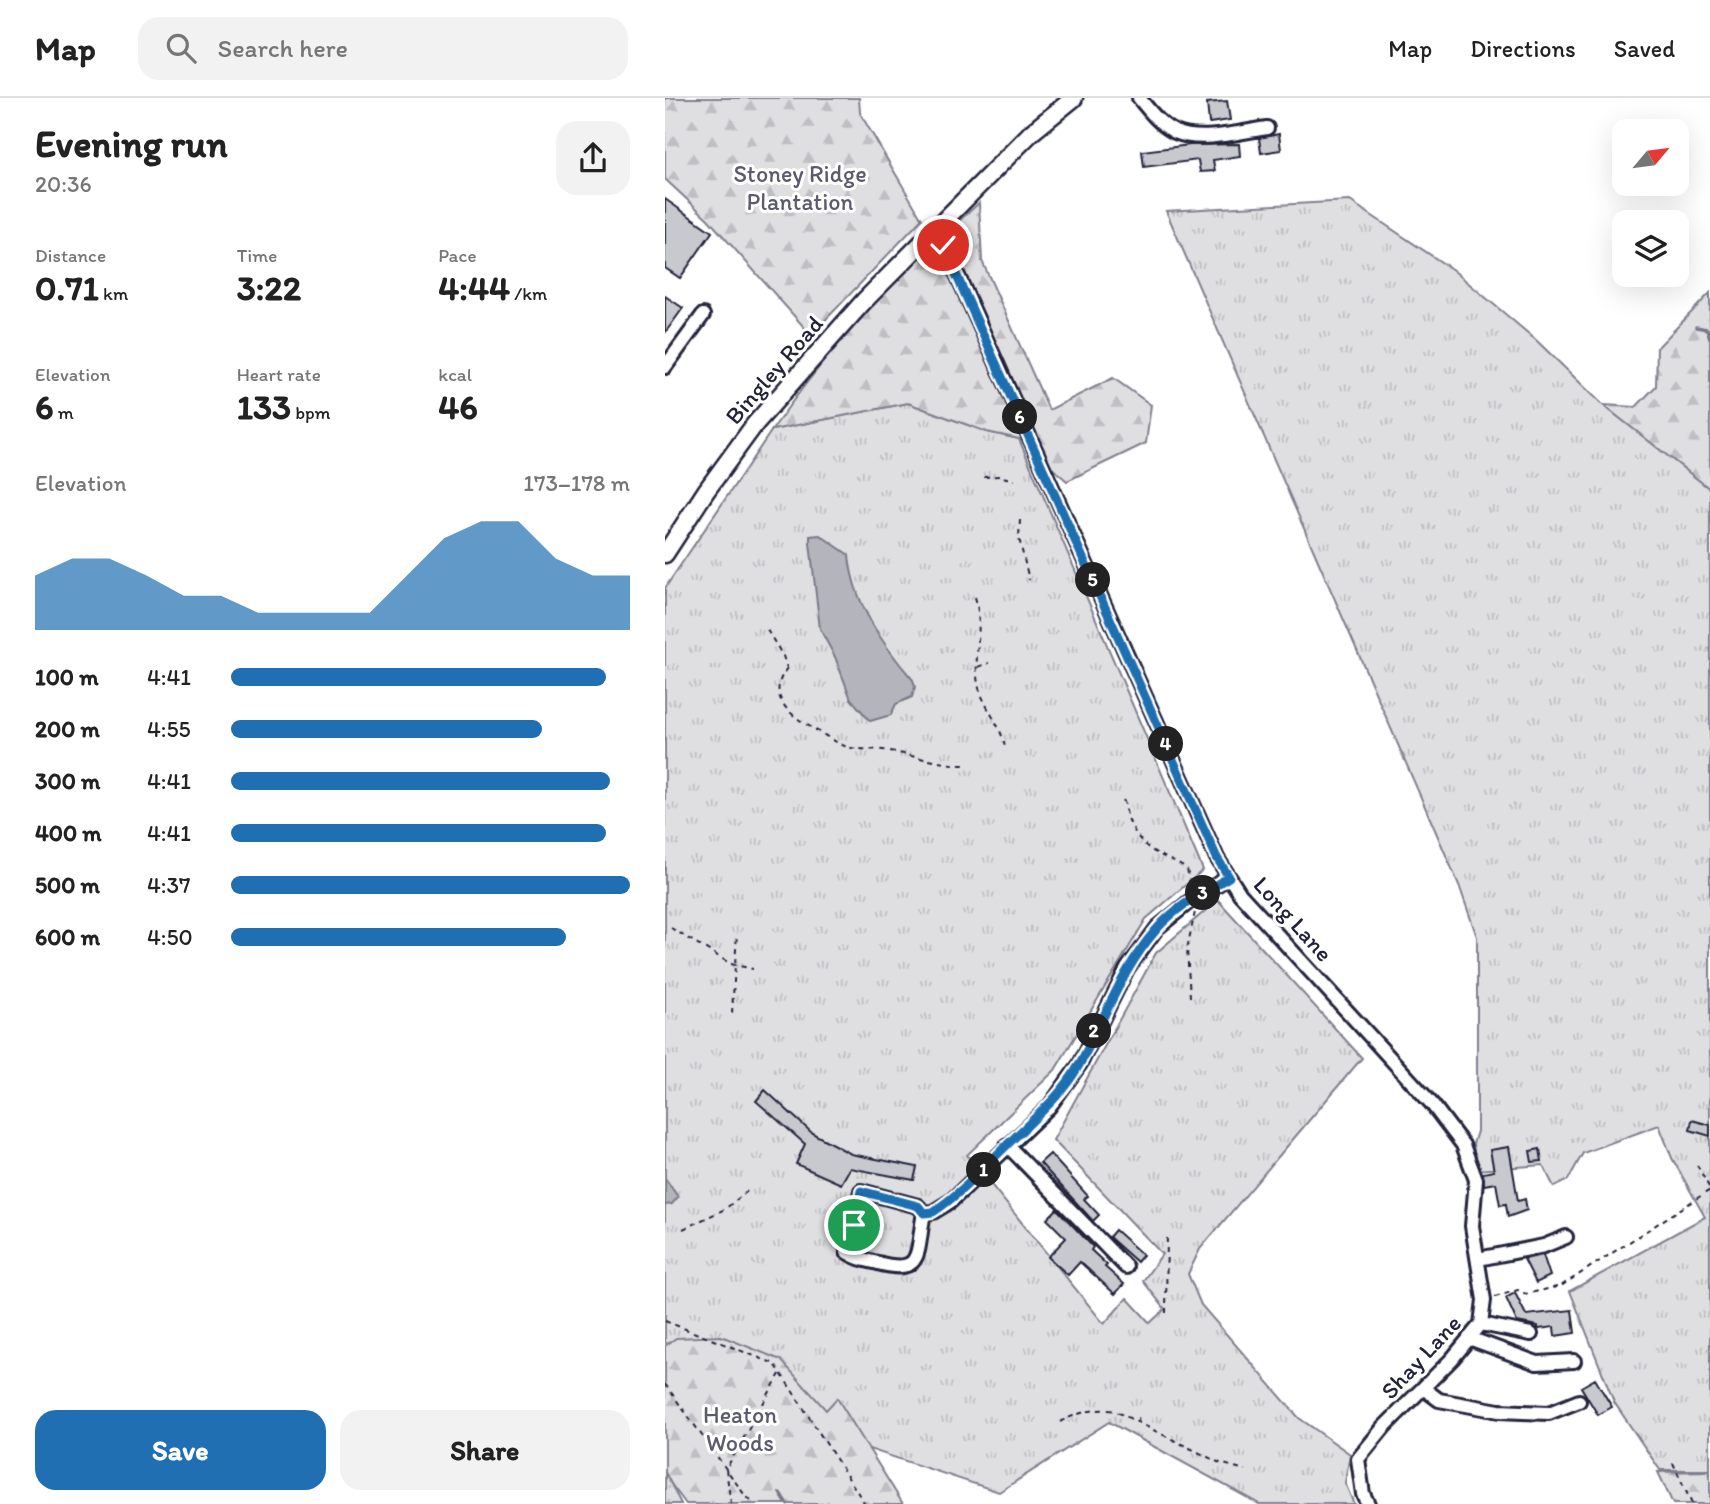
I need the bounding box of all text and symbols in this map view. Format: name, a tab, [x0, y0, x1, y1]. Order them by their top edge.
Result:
search box	[138, 17, 628, 80]
text: Map	[35, 29, 96, 68]
icon: search	[162, 29, 200, 67]
text: Search here	[218, 32, 348, 64]
text: Map	[1388, 34, 1432, 63]
text: Directions	[1470, 34, 1576, 63]
text: Saved	[1614, 34, 1675, 63]
north arrow	[1612, 119, 1689, 196]
map controls	[1612, 119, 1689, 287]
text: Evening run	[35, 121, 228, 167]
button: share	[556, 121, 630, 195]
park label: Stoney Ridge Plantation	[733, 159, 867, 216]
text: 20:36	[35, 170, 92, 198]
button: layers	[1612, 210, 1689, 287]
pin	[913, 215, 973, 275]
icon: check	[924, 226, 962, 264]
text: Distance	[35, 244, 106, 267]
text: Time	[237, 244, 277, 267]
text: Pace	[438, 244, 476, 267]
text: 0.71	[35, 267, 99, 309]
text: 3:22	[237, 267, 301, 309]
text: 4:44	[438, 267, 510, 309]
text: km	[99, 282, 128, 305]
text: /km	[510, 282, 547, 305]
street label: Bingley Road	[719, 309, 829, 430]
text: Elevation	[35, 363, 111, 386]
text: Heart rate	[237, 363, 321, 386]
text: kcal	[438, 363, 472, 386]
text: 6	[35, 386, 54, 428]
text: 133	[237, 386, 291, 428]
text: 46	[438, 386, 478, 428]
pin: 6	[1003, 400, 1037, 434]
text: m	[54, 401, 74, 424]
text: bpm	[291, 401, 331, 424]
text: 6	[1014, 405, 1025, 428]
text: Elevation	[35, 469, 126, 497]
text: 173–178 m	[523, 469, 630, 497]
pin: 5	[1075, 562, 1111, 598]
text: 5	[1088, 568, 1097, 591]
text: 100 m	[35, 663, 99, 691]
text: 4:41	[147, 663, 191, 691]
text: 200 m	[35, 715, 100, 743]
text: 4:55	[147, 715, 191, 743]
pin: 4	[1149, 726, 1183, 762]
text: 4	[1160, 732, 1171, 755]
text: 300 m	[35, 767, 100, 795]
text: 4:41	[147, 767, 191, 795]
text: 400 m	[35, 819, 102, 847]
text: 4:41	[147, 819, 191, 847]
street label: Long Lane	[1248, 870, 1339, 967]
text: 500 m	[35, 871, 100, 899]
text: 4:37	[147, 871, 190, 899]
pin: 3	[1185, 876, 1221, 910]
text: 3	[1197, 881, 1208, 904]
text: 600 m	[35, 923, 100, 951]
text: 4:50	[147, 923, 193, 951]
pin: 2	[1077, 1014, 1111, 1048]
text: 2	[1089, 1019, 1099, 1042]
pin: 1	[967, 1152, 1001, 1188]
text: 1	[979, 1158, 988, 1181]
pin	[824, 1195, 884, 1255]
icon: arrive	[835, 1206, 873, 1244]
street label: Shay Lane	[1374, 1308, 1467, 1405]
park label: Heaton Woods	[703, 1400, 777, 1457]
button: Save	[35, 1410, 326, 1490]
button: Share	[340, 1410, 630, 1490]

